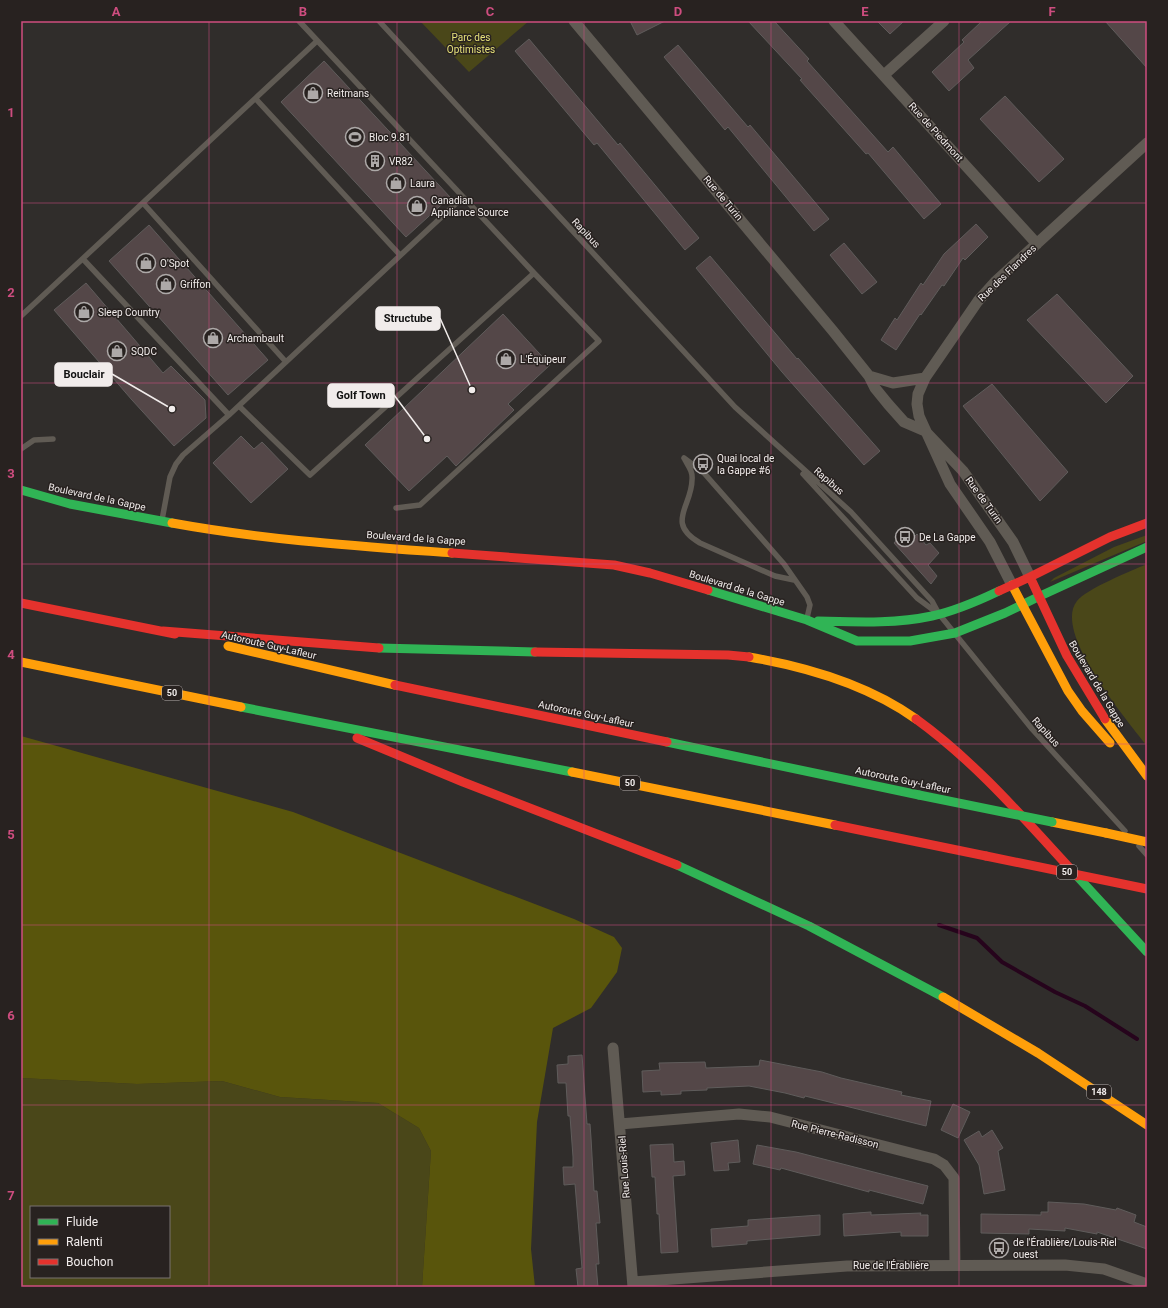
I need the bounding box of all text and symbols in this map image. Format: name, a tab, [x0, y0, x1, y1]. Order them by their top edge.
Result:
text: A	[112, 4, 121, 19]
text: B	[299, 4, 307, 19]
text: C	[486, 4, 495, 19]
text: D	[674, 4, 682, 19]
text: E	[861, 4, 869, 19]
text: F	[1048, 4, 1056, 19]
park label: Parc des Optimistes	[447, 32, 495, 55]
shop icon: Reitmans	[302, 82, 324, 104]
place label: Reitmans	[327, 88, 369, 99]
street label: Rue de Piedmont	[907, 100, 965, 164]
text: 1	[7, 105, 15, 120]
sports icon: Bloc 9.81	[344, 126, 366, 148]
place label: Bloc 9.81	[369, 132, 411, 143]
building icon: VR82	[364, 150, 386, 172]
place label: VR82	[389, 156, 413, 167]
shop icon: Laura	[385, 172, 407, 194]
street label: Rue de Turin	[701, 173, 745, 223]
place label: Laura	[410, 178, 435, 189]
shop icon: Canadian Appliance Source	[406, 195, 428, 217]
place label: Canadian Appliance Source	[431, 195, 509, 218]
street label: Rapibus	[570, 216, 602, 250]
street label: Rue des Flandres	[976, 243, 1038, 303]
shop icon: O'Spot	[135, 252, 157, 274]
place label: O'Spot	[160, 258, 189, 269]
shop icon: Griffon	[155, 273, 177, 295]
place label: Griffon	[180, 279, 211, 290]
text: 2	[7, 285, 15, 300]
shop icon: Sleep Country	[73, 301, 95, 323]
place label: Sleep Country	[98, 307, 160, 318]
callout: Structube	[376, 307, 440, 330]
text: Structube	[384, 312, 432, 325]
shop icon: Archambault	[202, 327, 224, 349]
place label: Archambault	[227, 333, 284, 344]
shop icon: SQDC	[106, 340, 128, 362]
place label: SQDC	[131, 346, 157, 357]
shop icon: L'Équipeur	[495, 348, 517, 370]
place label: L'Équipeur	[520, 353, 567, 365]
callout: Bouclair	[55, 363, 112, 386]
text: Bouclair	[64, 368, 104, 381]
callout: Golf Town	[328, 384, 394, 407]
text: Golf Town	[336, 389, 386, 402]
bus stop icon: Quai local de la Gappe #6	[692, 453, 714, 475]
place label: Quai local de la Gappe #6	[717, 453, 774, 476]
street label: Rapibus	[812, 465, 846, 497]
text: 3	[7, 466, 15, 481]
street label: Rue de Turin	[963, 475, 1005, 525]
street label: Boulevard de la Gappe	[47, 481, 147, 513]
bus stop icon: De La Gappe	[894, 526, 916, 548]
street label: Boulevard de la Gappe	[366, 529, 466, 547]
place label: De La Gappe	[919, 532, 975, 543]
street label: Boulevard de la Gappe	[688, 568, 786, 608]
street label: Autoroute Guy-Lafleur	[221, 629, 318, 661]
street label: Boulevard de la Gappe	[1067, 639, 1127, 729]
text: 4	[7, 647, 15, 662]
road number: 50	[162, 686, 182, 700]
street label: Autoroute Guy-Lafleur	[537, 699, 635, 730]
street label: Rapibus	[1030, 715, 1062, 749]
street label: Autoroute Guy-Lafleur	[854, 765, 952, 796]
road number: 50	[620, 776, 640, 790]
text: 5	[7, 827, 15, 842]
road number: 50	[1057, 865, 1077, 879]
text: 6	[7, 1008, 15, 1023]
road number: 148	[1087, 1085, 1111, 1099]
street label: Rue Pierre-Radisson	[790, 1118, 880, 1150]
street label: Rue Louis-Riel	[616, 1135, 632, 1199]
text: 7	[7, 1188, 15, 1203]
legend	[30, 1206, 170, 1278]
text: Fluide	[66, 1215, 98, 1229]
text: Ralenti	[66, 1235, 103, 1249]
place label: de l'Érablière/Louis-Riel ouest	[1013, 1236, 1117, 1260]
bus stop icon: de l'Érablière/Louis-Riel ouest	[988, 1237, 1010, 1259]
text: Bouchon	[66, 1255, 113, 1269]
street label: Rue de l'Érablière	[853, 1259, 929, 1271]

